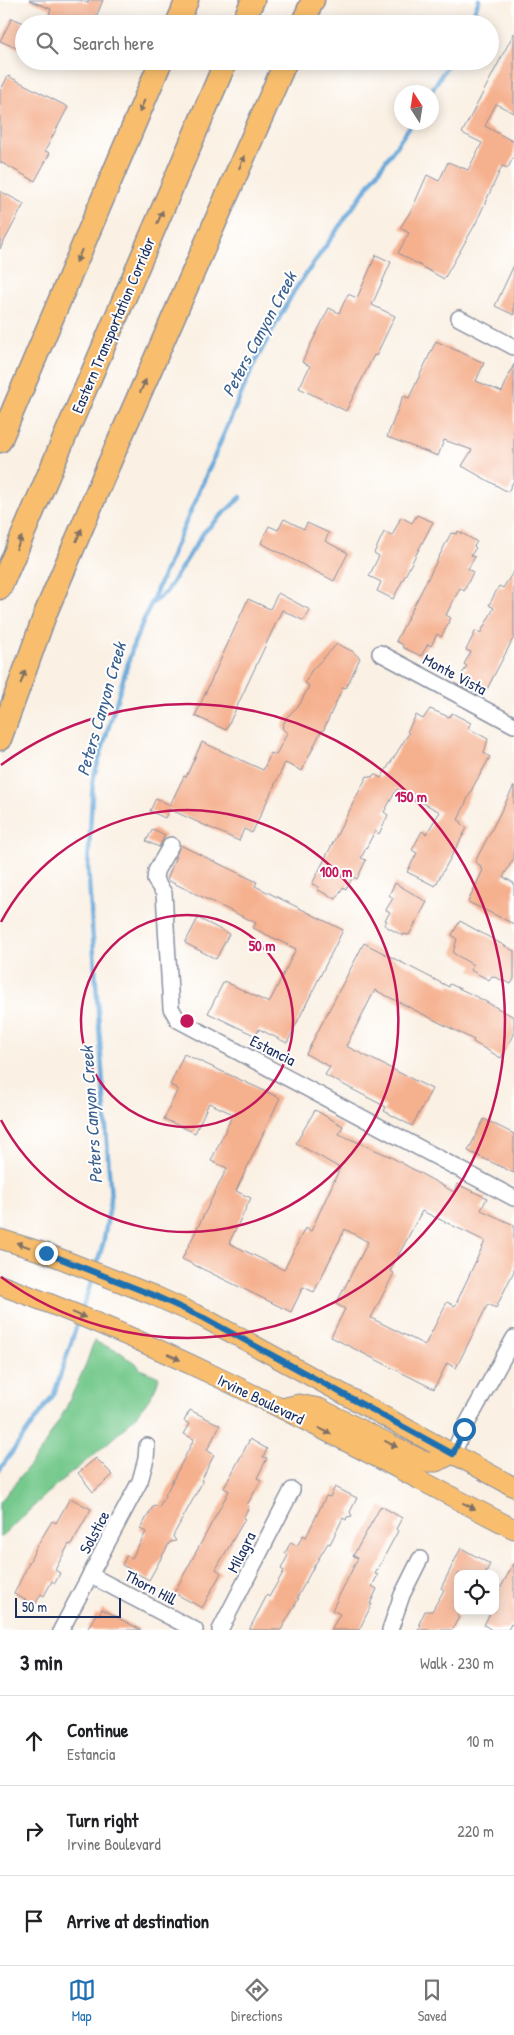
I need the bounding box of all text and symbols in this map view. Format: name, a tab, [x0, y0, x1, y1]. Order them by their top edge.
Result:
search box	[15, 15, 499, 70]
icon: search	[33, 29, 61, 57]
text: Search here	[73, 30, 154, 56]
north arrow	[394, 85, 439, 130]
one-way arrow	[137, 99, 145, 113]
one-way arrow	[239, 155, 247, 169]
one-way arrow	[156, 210, 164, 224]
street label: Eastern Transportation Corridor	[66, 234, 160, 416]
one-way arrow	[74, 249, 82, 263]
water label: Peters Canyon Creek	[216, 266, 303, 401]
one-way arrow	[140, 379, 148, 393]
one-way arrow	[75, 528, 83, 542]
one-way arrow	[16, 536, 24, 550]
water label: Peters Canyon Creek	[70, 638, 132, 779]
street label: Monte Vista	[419, 648, 491, 700]
one-way arrow	[19, 669, 27, 684]
text: 150 m	[395, 786, 427, 807]
text: 100 m	[320, 861, 352, 882]
text: 50 m	[249, 935, 275, 956]
centre of rings	[178, 1012, 196, 1030]
street label: Estancia	[246, 1029, 300, 1071]
water label: Peters Canyon Creek	[74, 1044, 108, 1185]
one-way arrow	[16, 1241, 31, 1249]
route end	[35, 1242, 58, 1265]
one-way arrow	[72, 1312, 86, 1320]
one-way arrow	[167, 1353, 182, 1361]
street label: Irvine Boulevard	[214, 1369, 308, 1429]
route start	[453, 1418, 476, 1441]
one-way arrow	[318, 1427, 332, 1435]
one-way arrow	[384, 1440, 398, 1448]
one-way arrow	[462, 1502, 476, 1510]
street label: Solstice	[74, 1506, 115, 1557]
street label: Milagra	[221, 1528, 261, 1576]
street label: Thorn Hill	[121, 1564, 181, 1610]
map controls	[454, 1570, 499, 1615]
button: locate	[454, 1570, 499, 1615]
scale bar	[15, 1595, 121, 1618]
text: 50 m	[22, 1597, 47, 1616]
text: 3 min	[20, 1648, 63, 1677]
text: Walk · 230 m	[420, 1652, 494, 1674]
text: Continue	[67, 1717, 128, 1743]
icon: ahead	[20, 1727, 48, 1755]
text: 10 m	[466, 1730, 494, 1752]
text: Estancia	[67, 1743, 115, 1765]
text: Turn right	[67, 1807, 138, 1833]
icon: right	[20, 1817, 48, 1845]
text: 220 m	[457, 1820, 494, 1842]
text: Irvine Boulevard	[67, 1833, 161, 1855]
icon: arrive	[20, 1907, 48, 1935]
text: Arrive at destination	[67, 1908, 209, 1934]
tab: Map	[68, 1976, 96, 2025]
tab: Directions	[231, 1976, 282, 2025]
tab: Saved	[418, 1976, 446, 2025]

